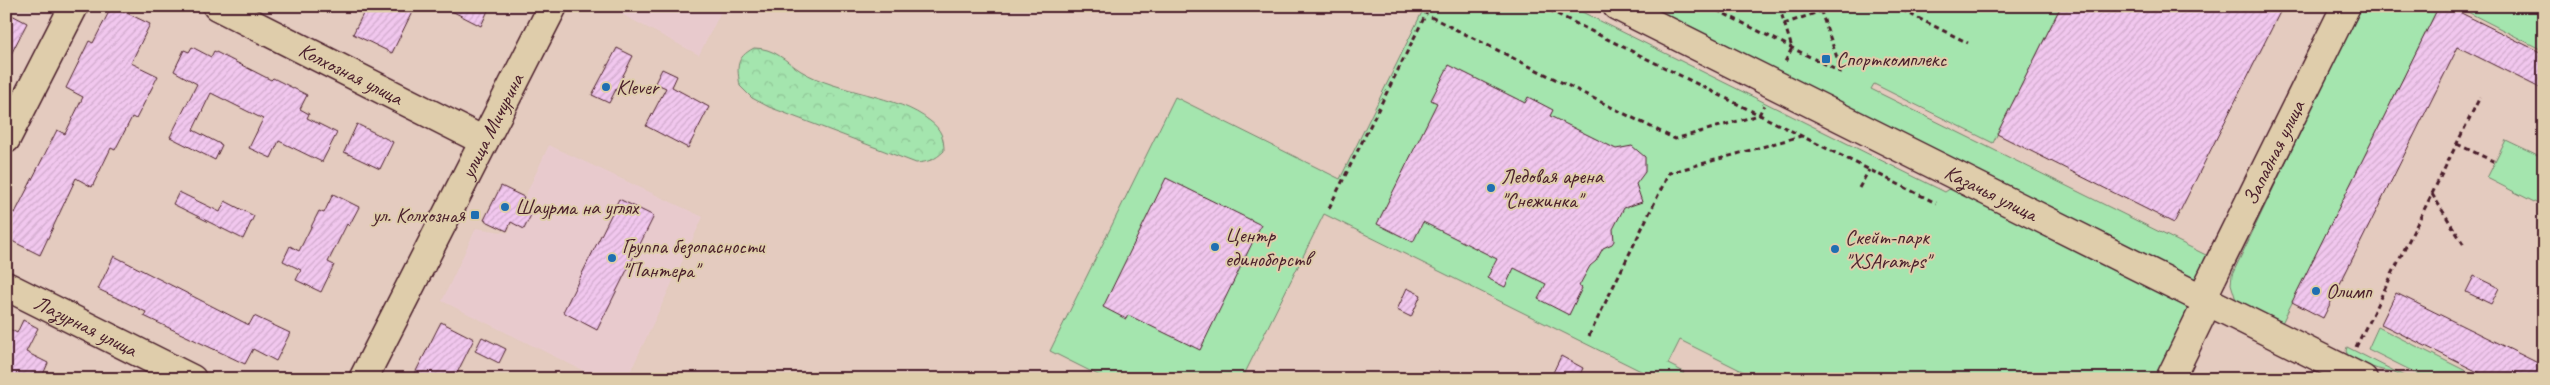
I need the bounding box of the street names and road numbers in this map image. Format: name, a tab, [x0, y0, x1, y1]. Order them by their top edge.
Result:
street label: Колхозная улица	[295, 37, 409, 112]
street label: улица Мичурина	[453, 67, 530, 185]
street label: Западная улица	[2237, 95, 2311, 209]
street label: Казачья улица	[1940, 159, 2043, 228]
street label: Лазурная улица	[30, 289, 143, 363]

